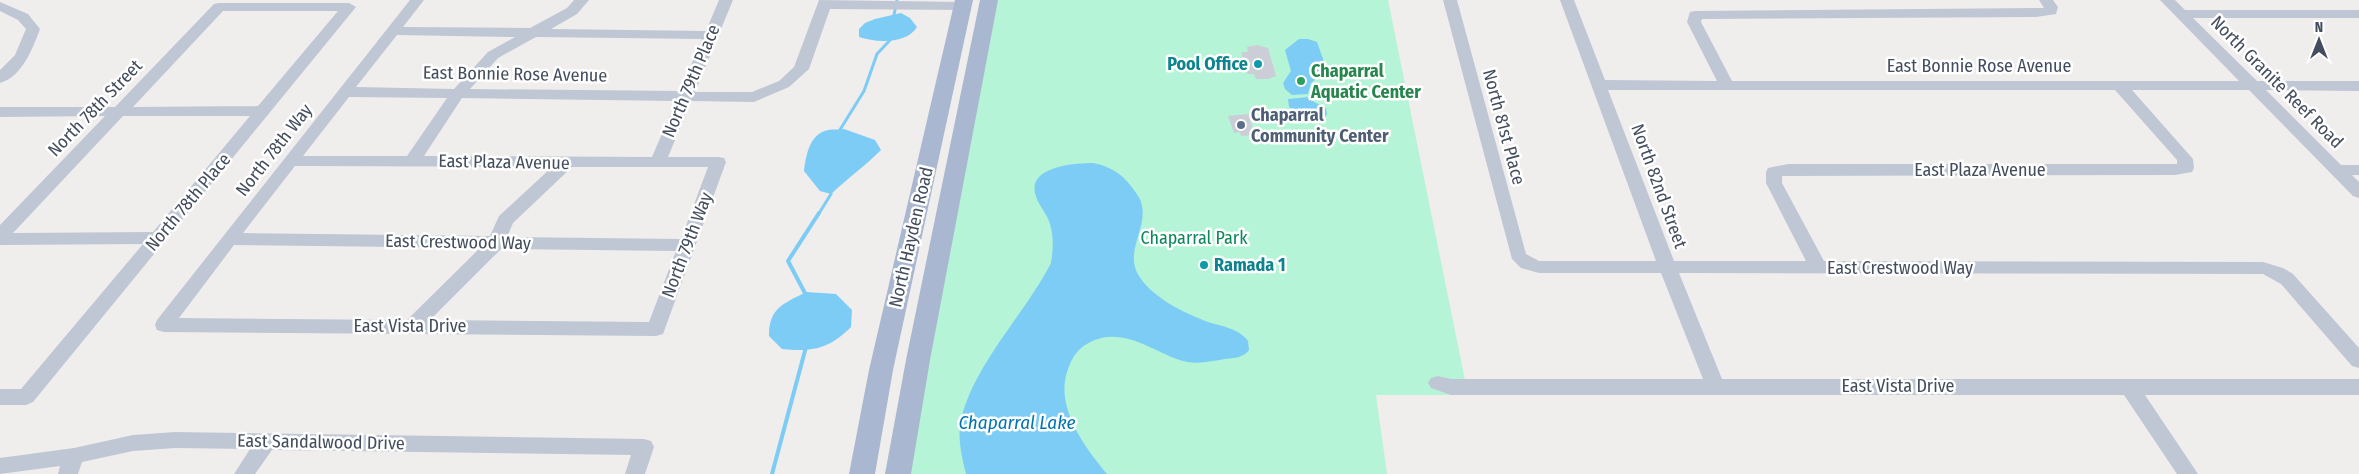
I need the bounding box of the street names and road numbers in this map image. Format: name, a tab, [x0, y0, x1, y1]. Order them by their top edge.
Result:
street label: North Granite Reef Road	[2206, 11, 2348, 153]
street label: North 79th Place	[657, 21, 725, 141]
street label: North 78th Street	[43, 55, 147, 161]
street label: East Bonnie Rose Avenue	[1887, 55, 2071, 77]
street label: East Bonnie Rose Avenue	[423, 61, 608, 87]
street label: North 81st Place	[1478, 67, 1530, 187]
street label: North 78th Way	[231, 99, 317, 201]
street label: North 82nd Street	[1626, 121, 1692, 251]
street label: North 78th Place	[141, 149, 235, 255]
street label: East Plaza Avenue	[438, 150, 570, 174]
street label: East Plaza Avenue	[1914, 159, 2046, 181]
street label: North Hayden Road	[884, 165, 938, 309]
street label: North 79th Way	[657, 189, 717, 301]
street label: East Crestwood Way	[385, 230, 531, 254]
street label: East Crestwood Way	[1827, 257, 1973, 279]
street label: East Vista Drive	[353, 315, 467, 337]
street label: East Vista Drive	[1841, 375, 1955, 397]
street label: East Sandalwood Drive	[237, 430, 405, 454]

